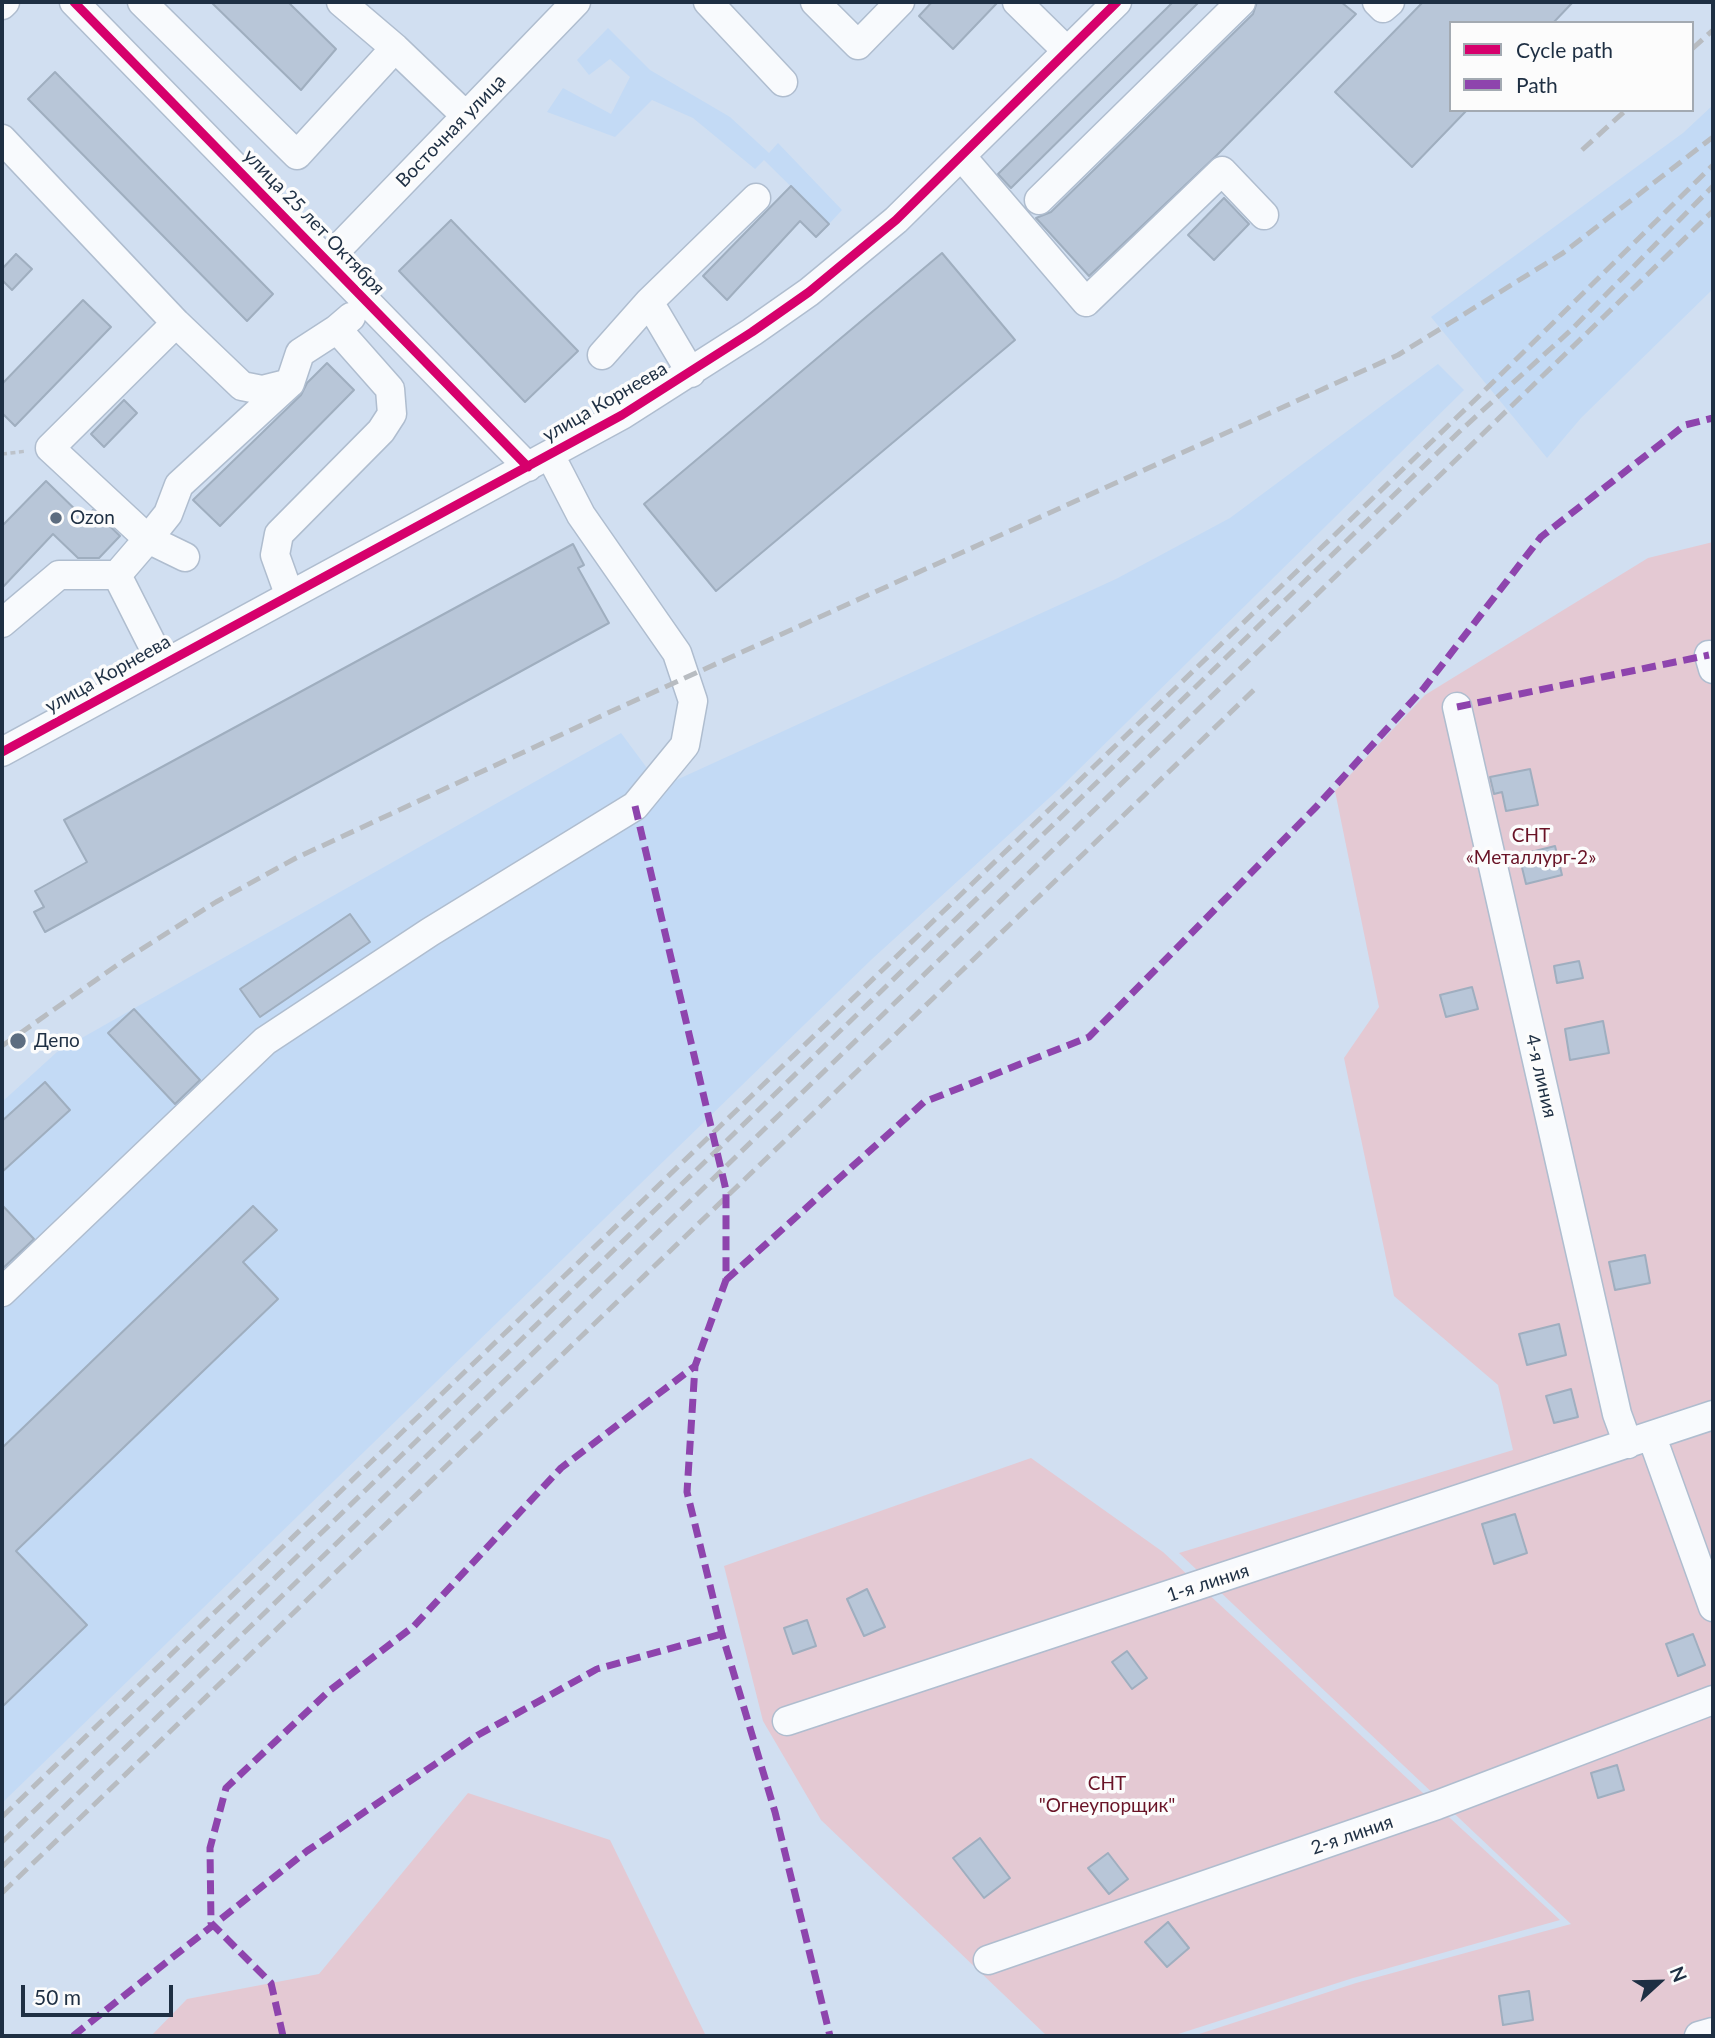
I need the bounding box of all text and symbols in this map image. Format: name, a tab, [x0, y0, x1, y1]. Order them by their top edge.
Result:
legend	[1449, 21, 1694, 112]
text: Cycle path	[1516, 37, 1613, 62]
street label: Восточная улица	[391, 70, 511, 192]
text: Path	[1516, 72, 1558, 97]
street label: улица 25 лет Октября	[239, 144, 389, 300]
street label: улица Корнеева	[539, 357, 671, 447]
place label: Ozon	[70, 507, 115, 529]
marker: Ozon	[48, 510, 64, 526]
street label: улица Корнеева	[41, 630, 175, 718]
park label: СНТ «Металлург-2»	[1466, 825, 1596, 869]
place label: Депо	[34, 1030, 80, 1052]
marker: Депо	[8, 1031, 28, 1051]
street label: 4-я линия	[1520, 1032, 1562, 1120]
street label: 1-я линия	[1164, 1559, 1252, 1607]
park label: СНТ "Огнеупорщик"	[1039, 1773, 1175, 1817]
street label: 2-я линия	[1308, 1810, 1396, 1860]
north arrow	[1624, 1947, 1694, 2017]
text: N	[1666, 1963, 1692, 1985]
scale bar	[24, 1972, 177, 2016]
text: 50 m	[34, 1984, 81, 2009]

